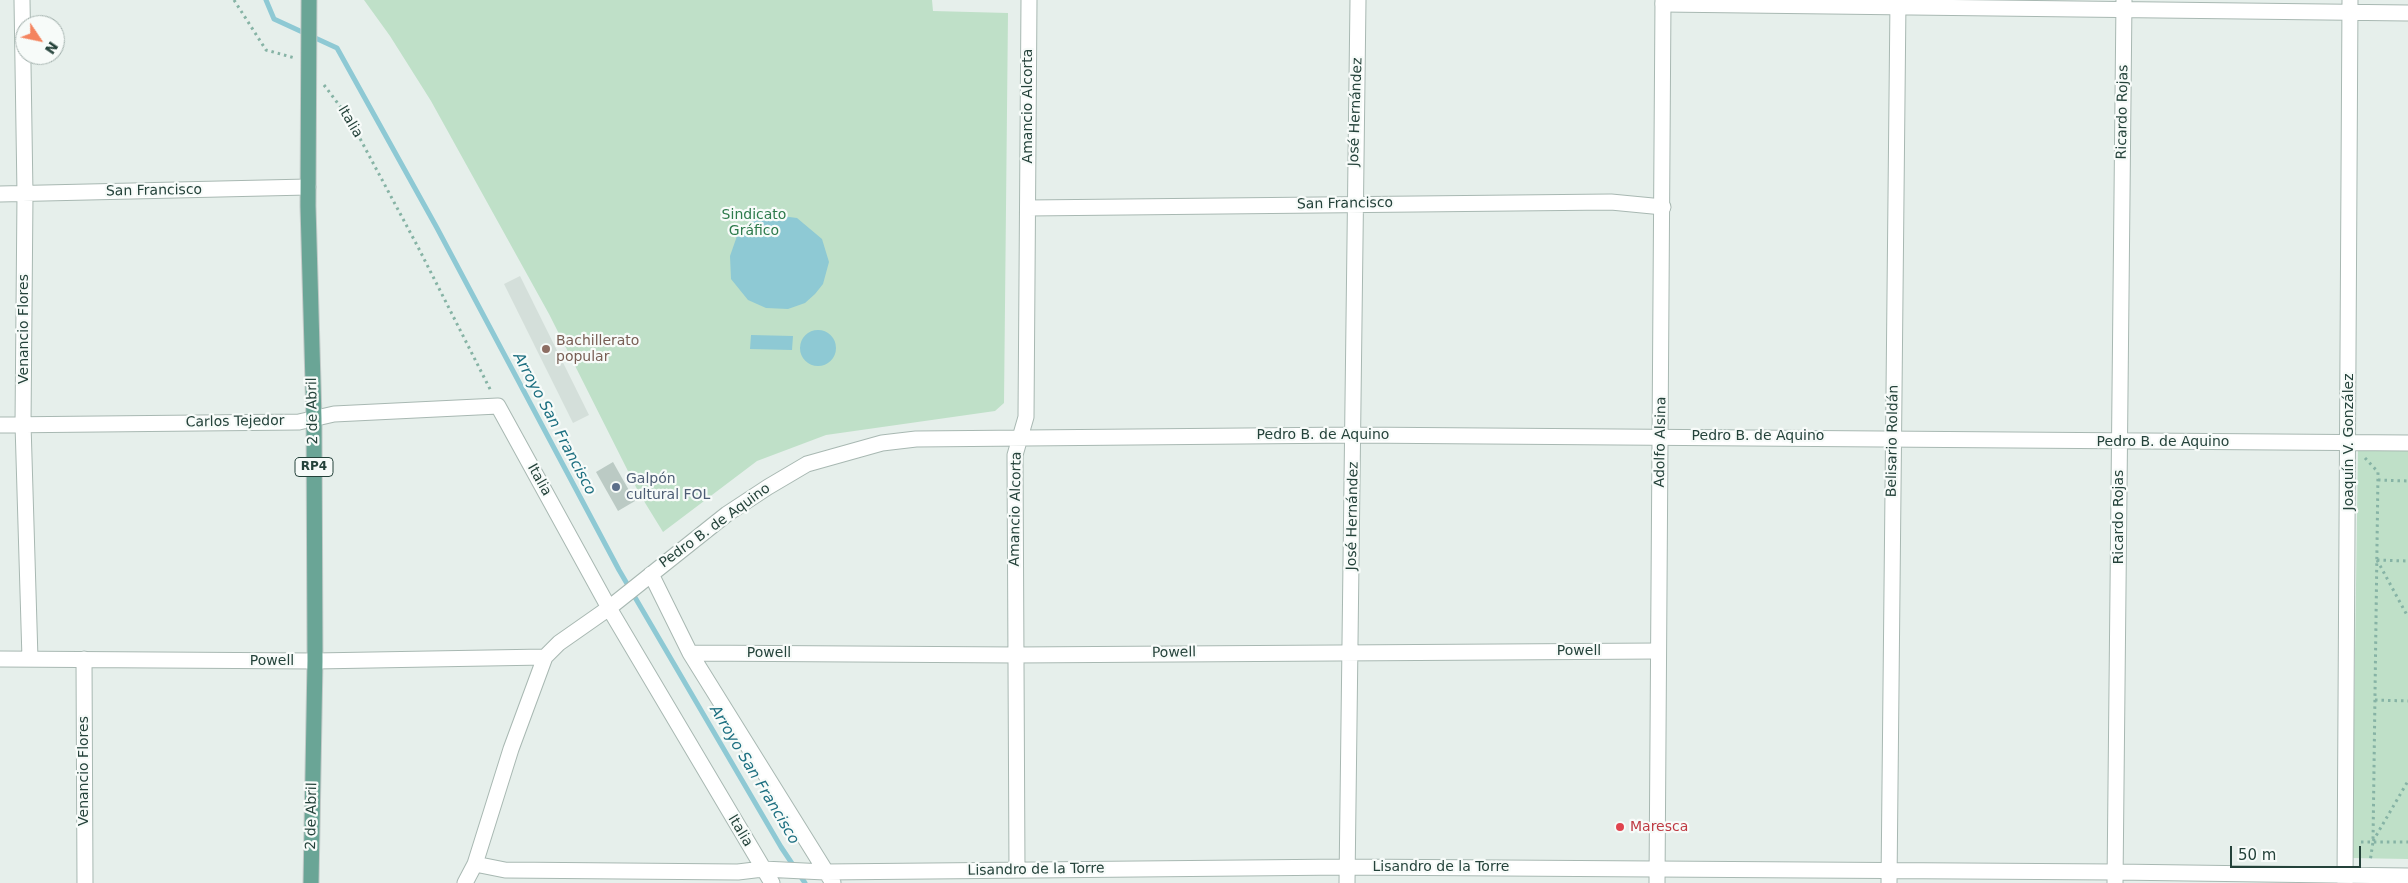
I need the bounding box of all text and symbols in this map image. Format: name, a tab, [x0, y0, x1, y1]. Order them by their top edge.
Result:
north arrow	[15, 15, 65, 65]
text: N	[42, 38, 62, 57]
street label: Amancio Alcorta	[1020, 49, 1036, 163]
street label: José Hernández	[1346, 57, 1366, 167]
street label: Ricardo Rojas	[2114, 64, 2132, 160]
street label: Italia	[334, 103, 366, 141]
street label: San Francisco	[106, 182, 202, 200]
street label: San Francisco	[1297, 195, 1393, 213]
park label: Sindicato Gráfico	[722, 207, 786, 240]
street label: Venancio Flores	[16, 274, 32, 384]
place label: Bachillerato popular	[556, 333, 639, 366]
marker: Bachillerato popular	[540, 343, 552, 355]
water label: Arroyo San Francisco	[509, 350, 599, 498]
street label: Joaquín V. González	[2341, 374, 2357, 510]
street label: 2 de Abril	[304, 377, 322, 445]
street label: Belisario Roldán	[1884, 385, 1902, 497]
street label: Adolfo Alsina	[1652, 397, 1670, 487]
street label: Carlos Tejedor	[185, 413, 285, 431]
street label: Pedro B. de Aquino	[1257, 427, 1389, 443]
street label: Pedro B. de Aquino	[1692, 428, 1824, 444]
street label: Pedro B. de Aquino	[2097, 434, 2229, 450]
street label: Amancio Alcorta	[1007, 451, 1025, 567]
road number: RP4	[295, 458, 333, 477]
street label: Italia	[523, 461, 555, 499]
street label: José Hernández	[1344, 461, 1362, 571]
street label: Ricardo Rojas	[2111, 470, 2127, 564]
place label: Galpón cultural FOL	[626, 471, 710, 504]
street label: Pedro B. de Aquino	[656, 480, 774, 572]
marker: Galpón cultural FOL	[610, 481, 622, 493]
street label: Powell	[1557, 643, 1601, 659]
street label: Powell	[1152, 644, 1196, 662]
street label: Powell	[747, 645, 791, 661]
street label: Powell	[250, 653, 294, 669]
water label: Arroyo San Francisco	[705, 702, 803, 848]
street label: Venancio Flores	[76, 716, 92, 826]
street label: 2 de Abril	[303, 782, 321, 850]
street label: Italia	[724, 812, 756, 850]
place label: Maresca	[1630, 819, 1688, 835]
marker: Maresca	[1614, 821, 1626, 833]
scale bar	[2233, 836, 2364, 868]
text: 50 m	[2238, 846, 2276, 864]
street label: Lisandro de la Torre	[1373, 859, 1509, 875]
street label: Lisandro de la Torre	[967, 860, 1105, 880]

